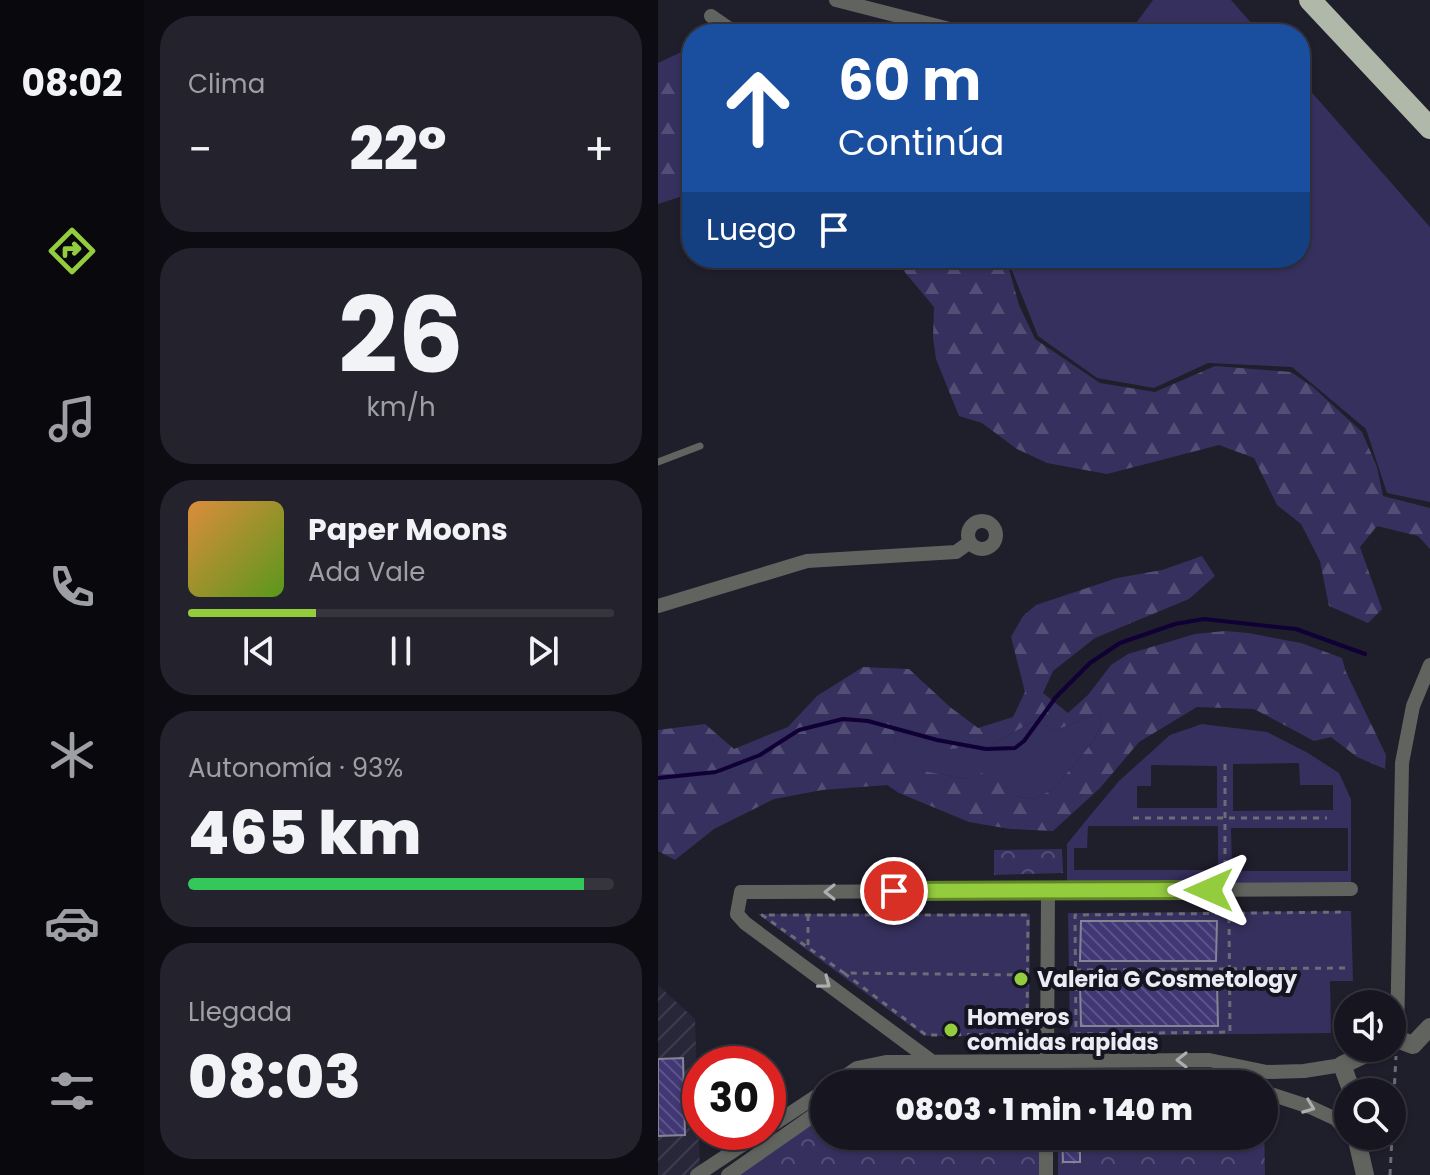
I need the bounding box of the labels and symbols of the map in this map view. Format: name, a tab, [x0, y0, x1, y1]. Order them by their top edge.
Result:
position arrow	[1167, 848, 1251, 932]
pin	[860, 857, 928, 925]
one-way arrow	[823, 883, 836, 900]
place label: Valeria G Cosmetology	[1037, 964, 1297, 995]
marker: Valeria G Cosmetology	[1012, 970, 1030, 988]
one-way arrow	[817, 973, 831, 987]
place label: Homeros comidas rapidas	[967, 1002, 1159, 1058]
marker: Homeros comidas rapidas	[942, 1021, 960, 1039]
speed limit sign: 30	[682, 1046, 786, 1150]
one-way arrow	[1175, 1051, 1188, 1069]
one-way arrow	[1301, 1098, 1315, 1114]

